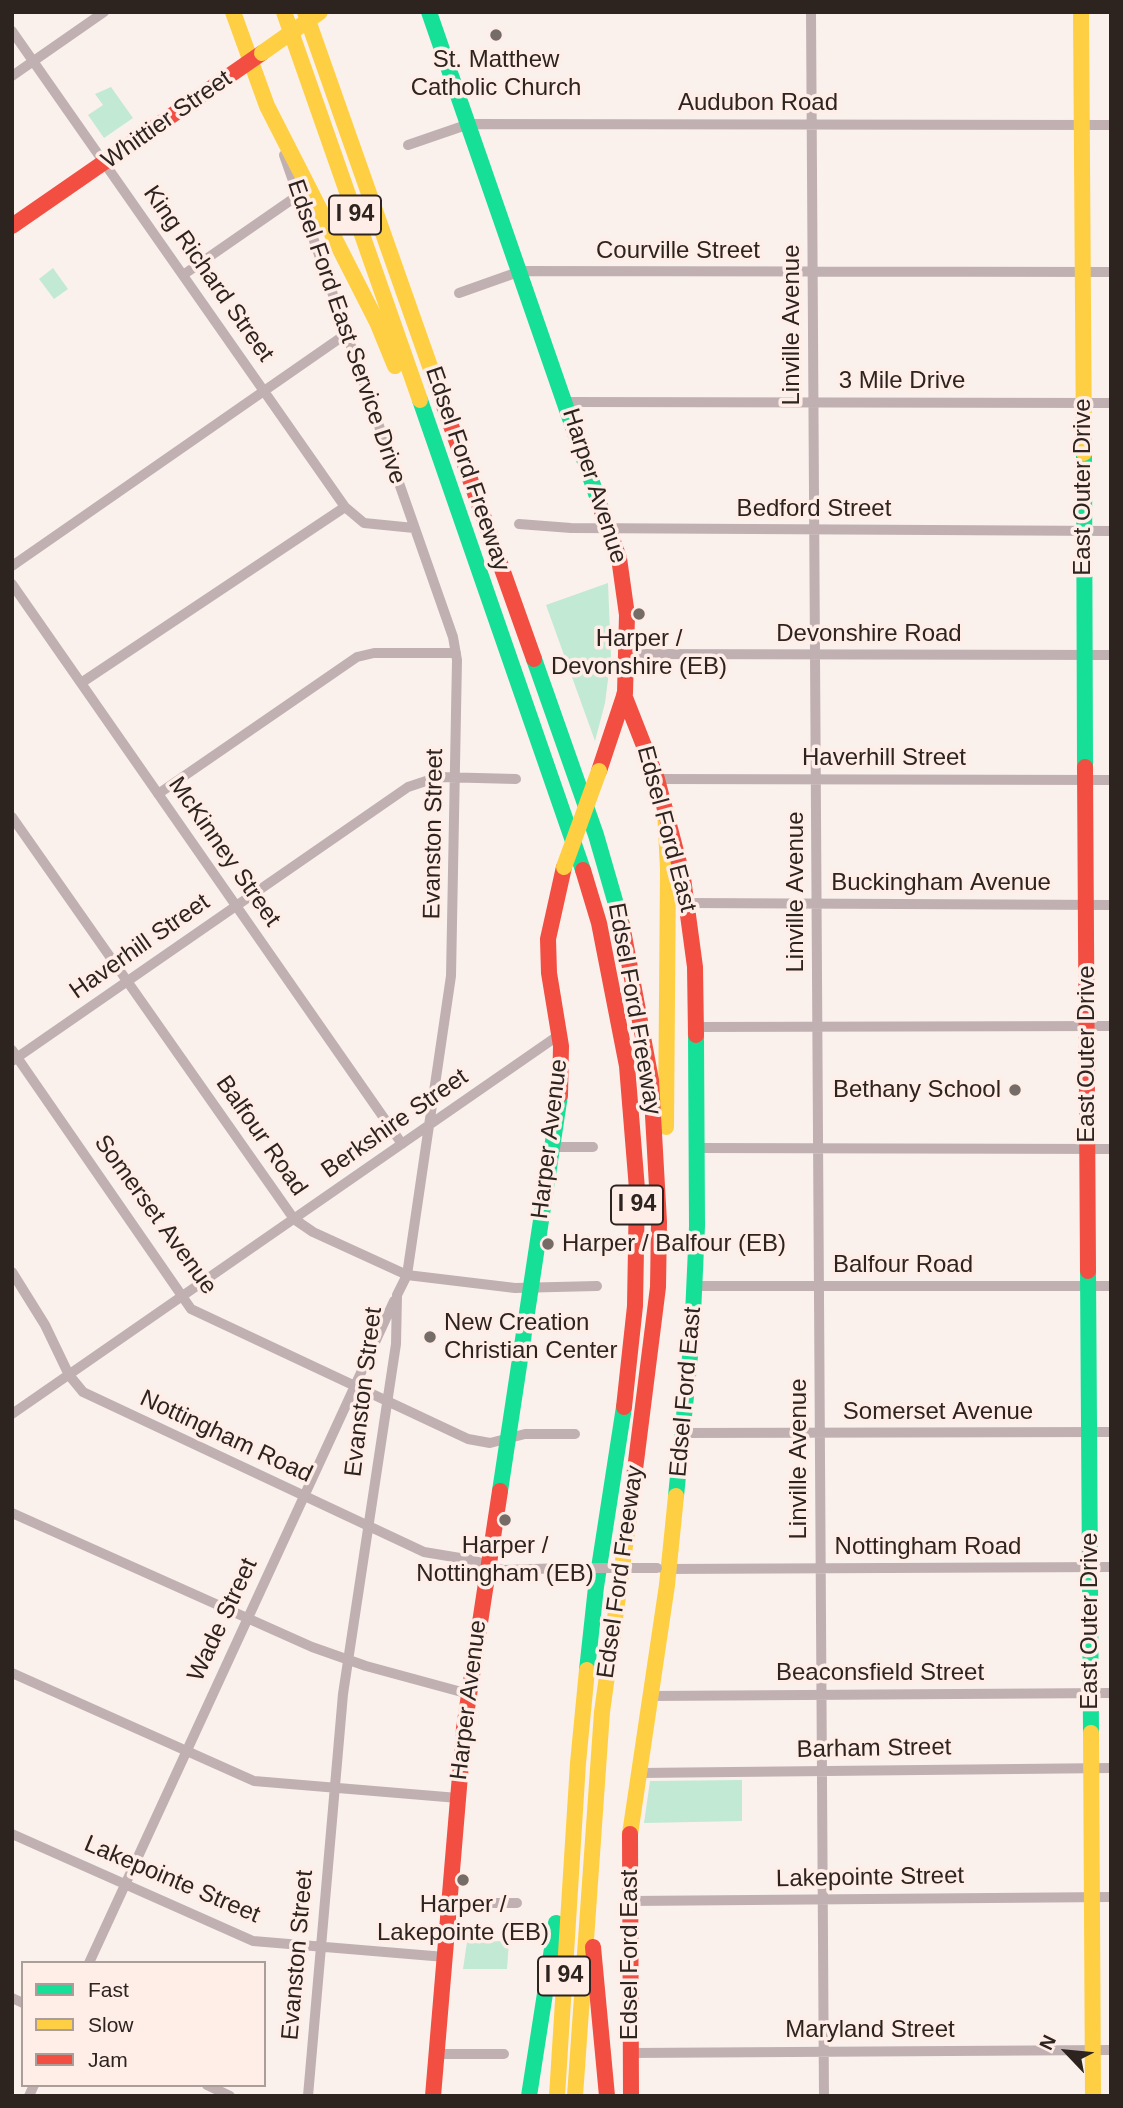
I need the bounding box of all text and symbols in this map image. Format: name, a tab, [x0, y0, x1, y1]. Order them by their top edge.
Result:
marker: St. Matthew Catholic Church	[488, 27, 504, 43]
place label: St. Matthew Catholic Church	[411, 46, 581, 102]
street label: Whittier Street	[96, 65, 238, 175]
street label: Audubon Road	[678, 89, 838, 117]
street label: Edsel Ford East Service Drive	[280, 176, 412, 488]
street label: King Richard Street	[137, 181, 279, 367]
road number: I 94	[329, 196, 381, 234]
street label: Courville Street	[596, 237, 760, 265]
street label: Linville Avenue	[778, 244, 806, 406]
street label: Edsel Ford Freeway	[418, 363, 516, 575]
street label: 3 Mile Drive	[839, 367, 965, 395]
street label: East Outer Drive	[1069, 398, 1097, 576]
street label: Harper Avenue	[555, 405, 633, 567]
street label: Bedford Street	[737, 495, 891, 523]
marker: Harper / Devonshire (EB)	[631, 606, 647, 622]
street label: Devonshire Road	[776, 620, 962, 648]
place label: Harper / Devonshire (EB)	[551, 625, 727, 681]
street label: Edsel Ford East	[630, 743, 702, 915]
street label: Haverhill Street	[802, 744, 966, 772]
street label: Evanston Street	[418, 748, 450, 920]
street label: McKinney Street	[162, 772, 286, 932]
street label: Linville Avenue	[782, 811, 810, 973]
street label: Buckingham Avenue	[831, 869, 1051, 897]
street label: Haverhill Street	[65, 888, 215, 1006]
street label: Edsel Ford Freeway	[601, 901, 667, 1117]
street label: East Outer Drive	[1073, 965, 1101, 1143]
street label: Harper Avenue	[526, 1057, 574, 1221]
street label: Berkshire Street	[316, 1063, 474, 1185]
street label: Balfour Road	[209, 1070, 313, 1202]
place label: Bethany School	[833, 1076, 1001, 1104]
marker: Bethany School	[1007, 1082, 1023, 1098]
street label: Somerset Avenue	[87, 1130, 223, 1300]
road number: I 94	[611, 1186, 663, 1224]
place label: Harper / Balfour (EB)	[562, 1230, 786, 1258]
marker: Harper / Balfour (EB)	[540, 1236, 556, 1252]
street label: Balfour Road	[833, 1251, 973, 1279]
street label: Evanston Street	[339, 1305, 389, 1479]
street label: Edsel Ford East	[664, 1306, 708, 1478]
place label: New Creation Christian Center	[444, 1309, 617, 1365]
marker: New Creation Christian Center	[422, 1329, 438, 1345]
street label: Linville Avenue	[785, 1378, 813, 1540]
street label: Nottingham Road	[135, 1384, 317, 1490]
street label: Somerset Avenue	[843, 1398, 1033, 1426]
street label: Edsel Ford Freeway	[592, 1464, 650, 1680]
marker: Harper / Nottingham (EB)	[497, 1512, 513, 1528]
place label: Harper / Nottingham (EB)	[416, 1532, 594, 1588]
street label: East Outer Drive	[1076, 1532, 1104, 1710]
street label: Nottingham Road	[835, 1533, 1021, 1561]
street label: Wade Street	[182, 1554, 264, 1686]
street label: Harper Avenue	[445, 1618, 493, 1782]
street label: Beaconsfield Street	[776, 1659, 984, 1687]
street label: Barham Street	[796, 1733, 952, 1765]
street label: Lakepointe Street	[80, 1830, 264, 1930]
street label: Lakepointe Street	[776, 1862, 964, 1894]
street label: Evanston Street	[276, 1869, 320, 2041]
street label: Edsel Ford East	[616, 1870, 644, 2040]
marker: Harper / Lakepointe (EB)	[455, 1872, 471, 1888]
place label: Harper / Lakepointe (EB)	[377, 1891, 549, 1947]
road number: I 94	[538, 1956, 590, 1996]
legend	[21, 1961, 266, 2087]
text: Fast	[88, 1978, 129, 2001]
text: Slow	[88, 2013, 134, 2036]
street label: Maryland Street	[785, 2016, 955, 2044]
north arrow	[1032, 2017, 1102, 2087]
text: N	[1035, 2032, 1060, 2053]
text: Jam	[88, 2048, 128, 2071]

